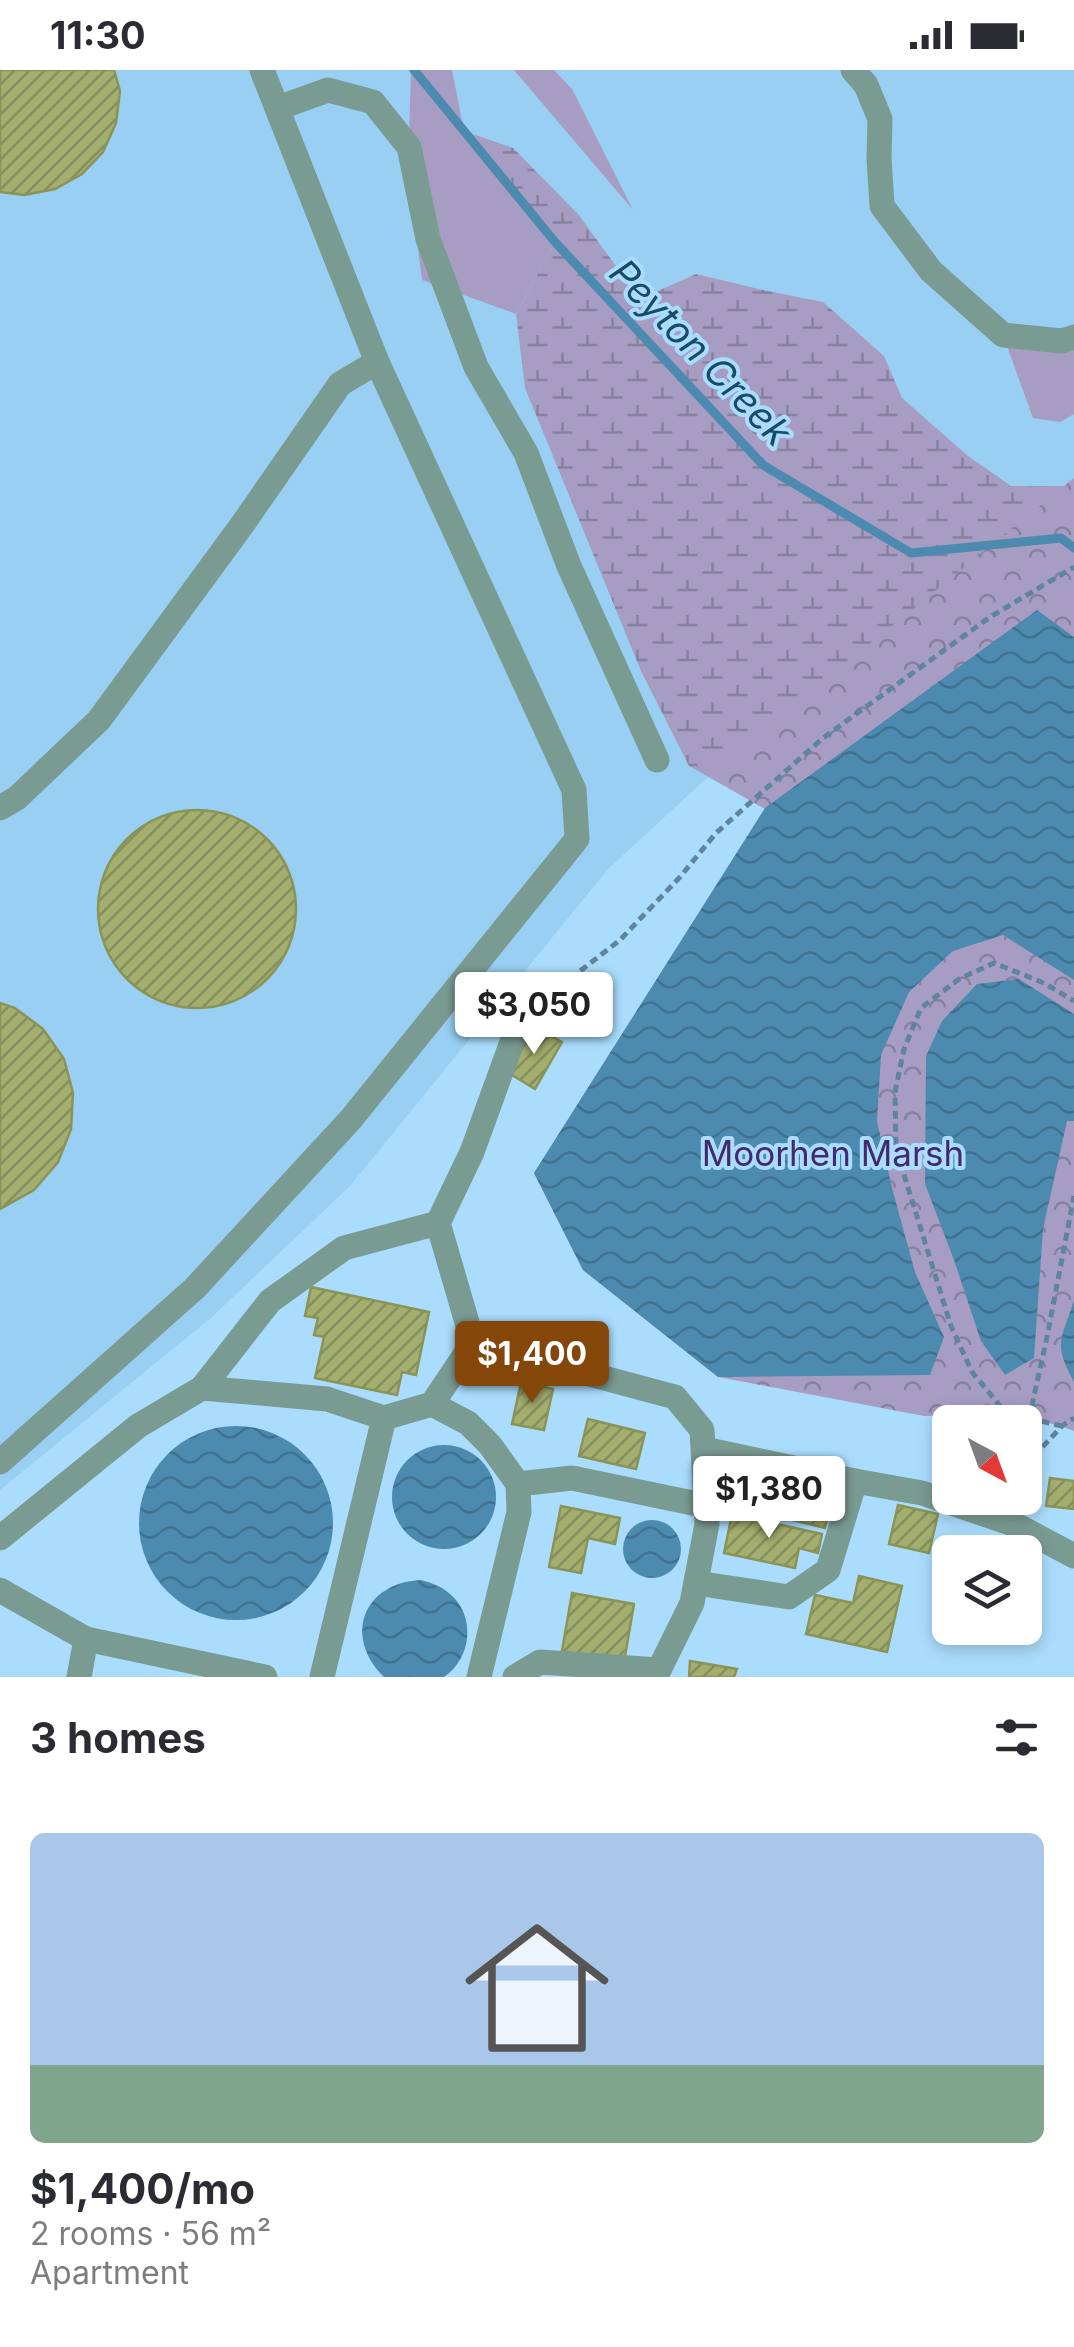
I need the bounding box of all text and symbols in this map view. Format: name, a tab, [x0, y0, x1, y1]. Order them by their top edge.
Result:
text: 11:30	[50, 12, 146, 58]
water label: Peyton Creek	[601, 249, 802, 456]
pin: $3,050	[453, 972, 615, 1057]
text: $3,050	[477, 985, 591, 1024]
park label: Moorhen Marsh	[702, 1132, 964, 1174]
pin: $1,400	[451, 1321, 613, 1406]
text: $1,400	[477, 1334, 587, 1373]
north arrow	[932, 1405, 1042, 1515]
map controls	[932, 1405, 1042, 1645]
pin: $1,380	[688, 1456, 850, 1541]
text: $1,380	[715, 1469, 823, 1508]
button: layers	[932, 1535, 1042, 1645]
icon: filters	[989, 1710, 1044, 1765]
text: 3 homes	[30, 1712, 206, 1763]
icon: home	[447, 1898, 627, 2078]
text: $1,400/mo	[30, 2163, 255, 2214]
text: 2 rooms · 56 m²	[30, 2214, 271, 2253]
text: Apartment	[30, 2253, 189, 2292]

